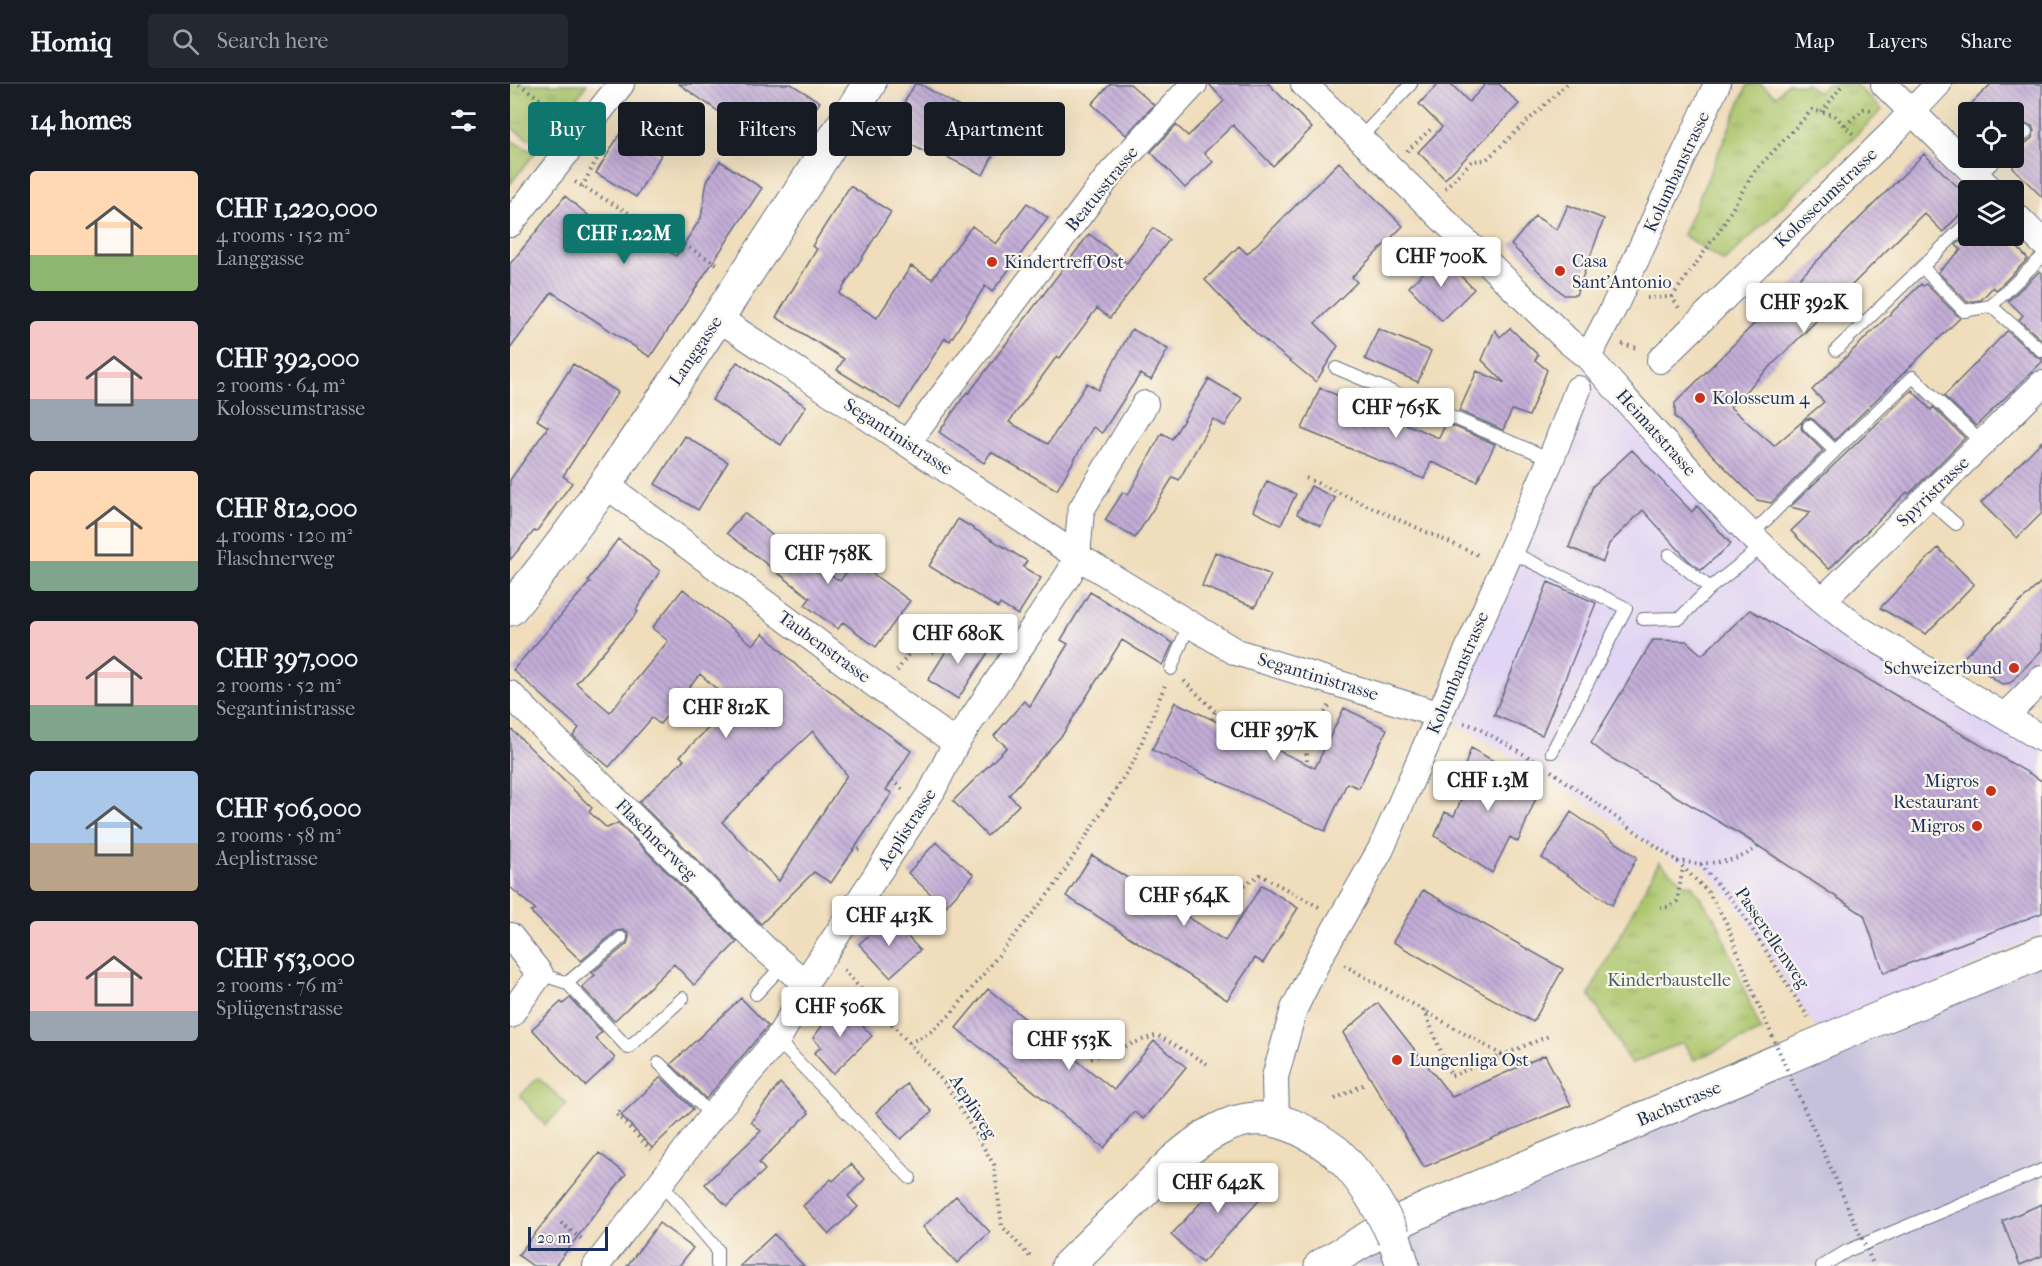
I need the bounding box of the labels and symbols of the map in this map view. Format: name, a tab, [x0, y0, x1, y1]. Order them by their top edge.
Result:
street label: Kolumbanstrasse	[1640, 108, 1714, 236]
street label: Beatusstrasse	[1061, 142, 1143, 236]
street label: Kolosseumstrasse	[1770, 144, 1882, 252]
pin: CHF 1.22M	[555, 214, 693, 265]
pin: CHF 700K	[1379, 237, 1503, 288]
place label: Casa Sant'Antonio	[1572, 251, 1672, 293]
place label: Kindertreff Ost	[1004, 252, 1124, 273]
marker: Kindertreff Ost	[985, 255, 999, 269]
marker: Casa Sant'Antonio	[1553, 264, 1567, 278]
pin: CHF 392K	[1742, 283, 1866, 334]
street label: Langgasse	[665, 312, 727, 390]
street label: Heimatstrasse	[1612, 385, 1700, 481]
pin: CHF 765K	[1334, 388, 1458, 439]
place label: Kolosseum 4	[1712, 388, 1810, 409]
marker: Kolosseum 4	[1693, 391, 1707, 405]
street label: Segantinistrasse	[840, 394, 956, 480]
street label: Spyristrasse	[1892, 452, 1974, 532]
pin: CHF 758K	[766, 534, 890, 585]
street label: Taubenstrasse	[774, 606, 874, 688]
street label: Kolumbanstrasse	[1423, 608, 1493, 737]
pin: CHF 680K	[896, 614, 1020, 665]
street label: Segantinistrasse	[1255, 649, 1381, 705]
place label: Schweizerbund	[1884, 658, 2002, 679]
marker: Schweizerbund	[2007, 661, 2021, 675]
pin: CHF 812K	[664, 688, 788, 739]
pin: CHF 397K	[1212, 711, 1336, 762]
pin: CHF 1.3M	[1426, 761, 1550, 812]
place label: Migros Restaurant	[1893, 771, 1980, 813]
marker: Migros Restaurant	[1984, 784, 1998, 798]
street label: Aeplistrasse	[873, 785, 941, 874]
street label: Flaschnerweg	[611, 795, 701, 885]
place label: Migros	[1910, 816, 1965, 837]
marker: Migros	[1970, 819, 1984, 833]
pin: CHF 564K	[1122, 876, 1246, 927]
street label: Passerellenweg	[1730, 883, 1814, 993]
pin: CHF 413K	[827, 896, 951, 947]
park label: Kinderbaustelle	[1607, 970, 1731, 991]
pin: CHF 506K	[778, 987, 902, 1038]
pin: CHF 553K	[1007, 1020, 1131, 1071]
place label: Lungenliga Ost	[1409, 1050, 1529, 1071]
marker: Lungenliga Ost	[1390, 1053, 1404, 1067]
street label: Aepliweg	[945, 1070, 1001, 1143]
street label: Bachstrasse	[1634, 1077, 1724, 1131]
pin: CHF 642K	[1156, 1163, 1280, 1214]
scale bar	[528, 1224, 608, 1252]

